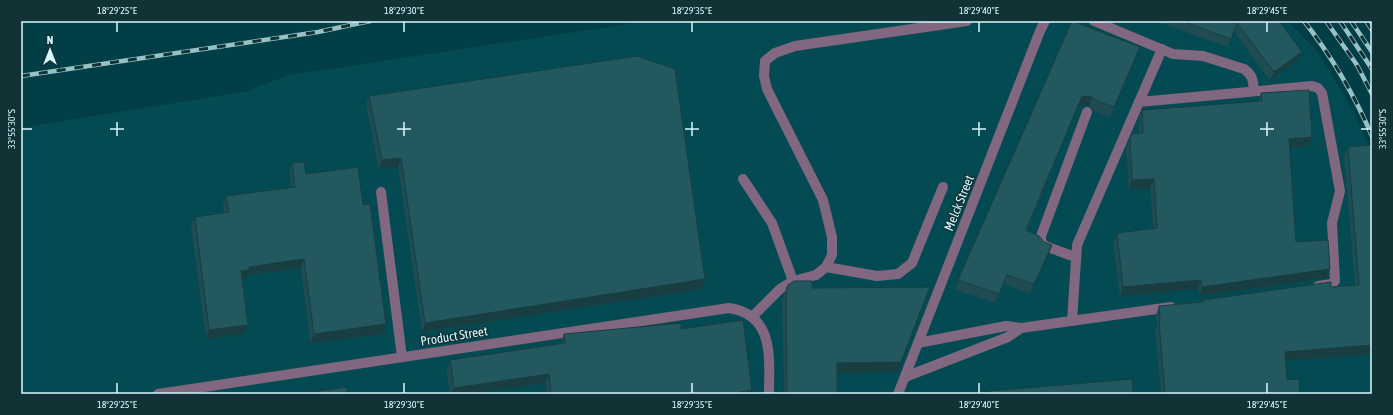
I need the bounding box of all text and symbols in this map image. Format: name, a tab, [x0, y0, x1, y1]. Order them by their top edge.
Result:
text: 18°29'25"E	[97, 5, 138, 16]
text: 18°29'30"E	[384, 5, 425, 16]
text: 18°29'35"E	[672, 5, 713, 16]
text: 18°29'40"E	[959, 5, 1000, 16]
text: 18°29'45"E	[1247, 5, 1288, 16]
north arrow	[30, 30, 70, 70]
text: N	[47, 34, 53, 46]
text: 33°55'30"S	[6, 109, 17, 149]
text: 33°55'30"S	[1377, 109, 1388, 149]
street label: Melck Street	[941, 173, 977, 233]
street label: Product Street	[419, 323, 489, 349]
text: 18°29'25"E	[97, 399, 138, 410]
text: 18°29'30"E	[384, 399, 425, 410]
text: 18°29'35"E	[672, 399, 713, 410]
text: 18°29'40"E	[959, 399, 1000, 410]
text: 18°29'45"E	[1247, 399, 1288, 410]

